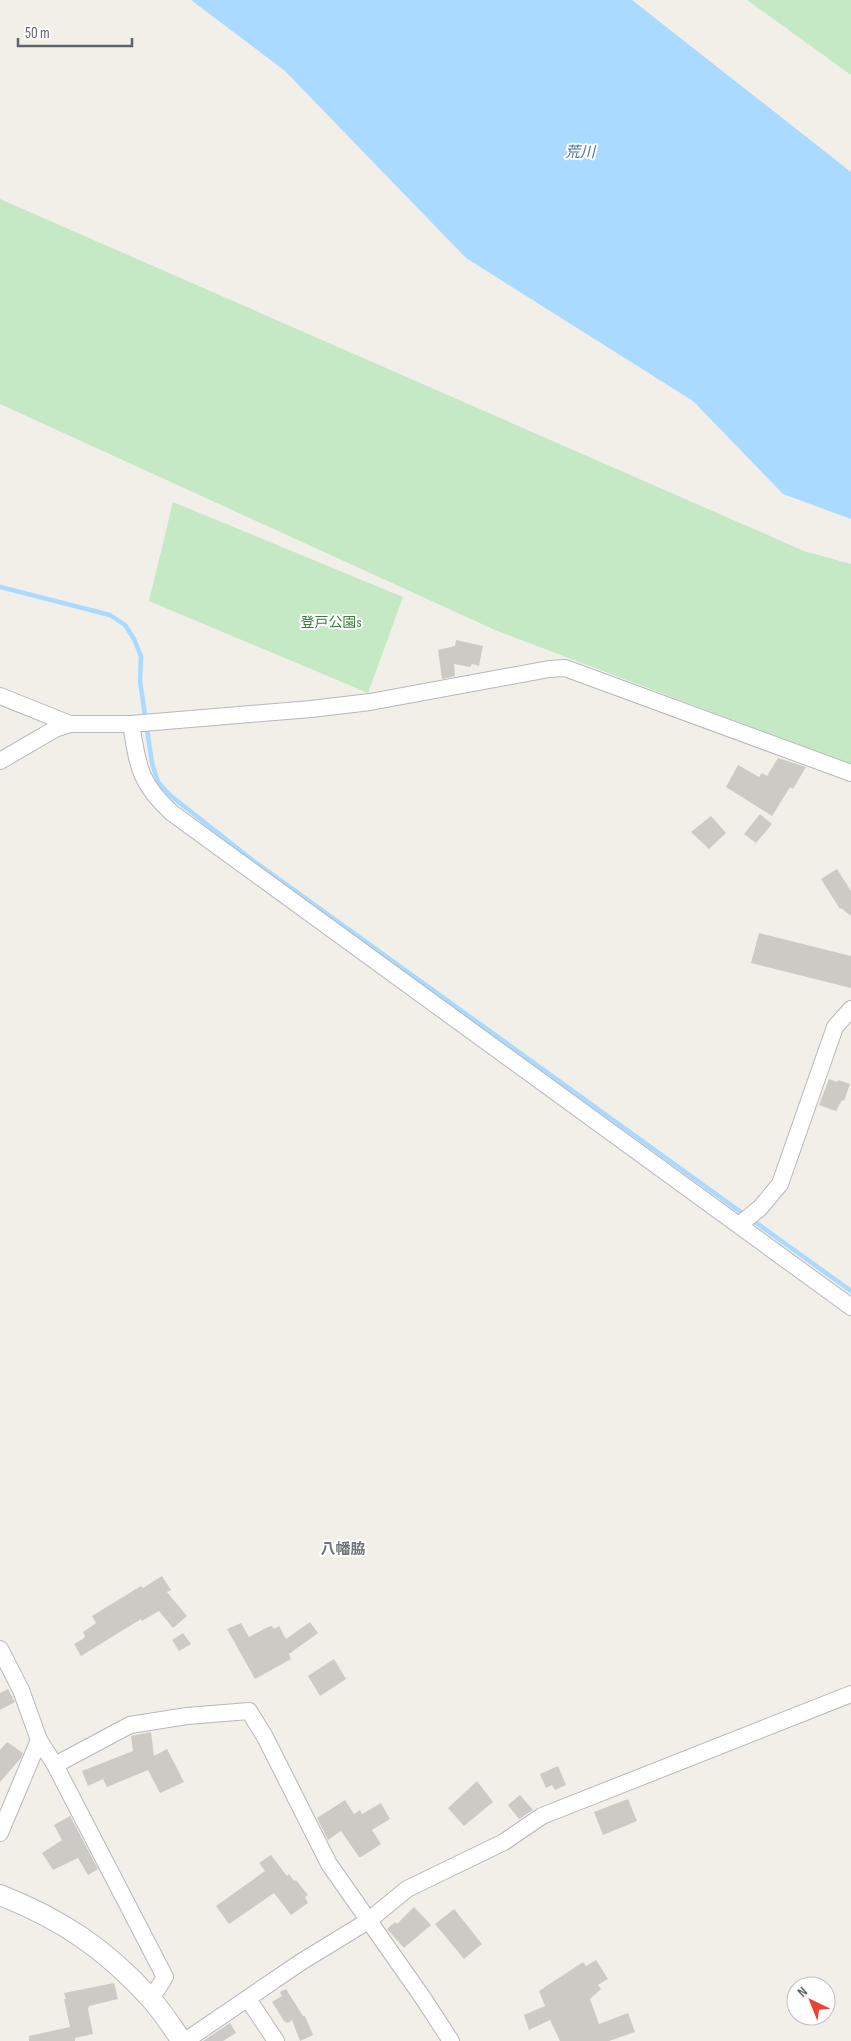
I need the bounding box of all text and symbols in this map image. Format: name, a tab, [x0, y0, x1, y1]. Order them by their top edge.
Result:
scale bar	[18, 15, 131, 47]
text: 50 m	[25, 24, 50, 43]
water label: 荒川	[565, 143, 597, 162]
park label: 登戸公園s	[300, 614, 362, 631]
district label: 八幡脇	[320, 1540, 366, 1559]
north arrow	[786, 1976, 836, 2026]
text: N	[794, 1983, 811, 2001]

